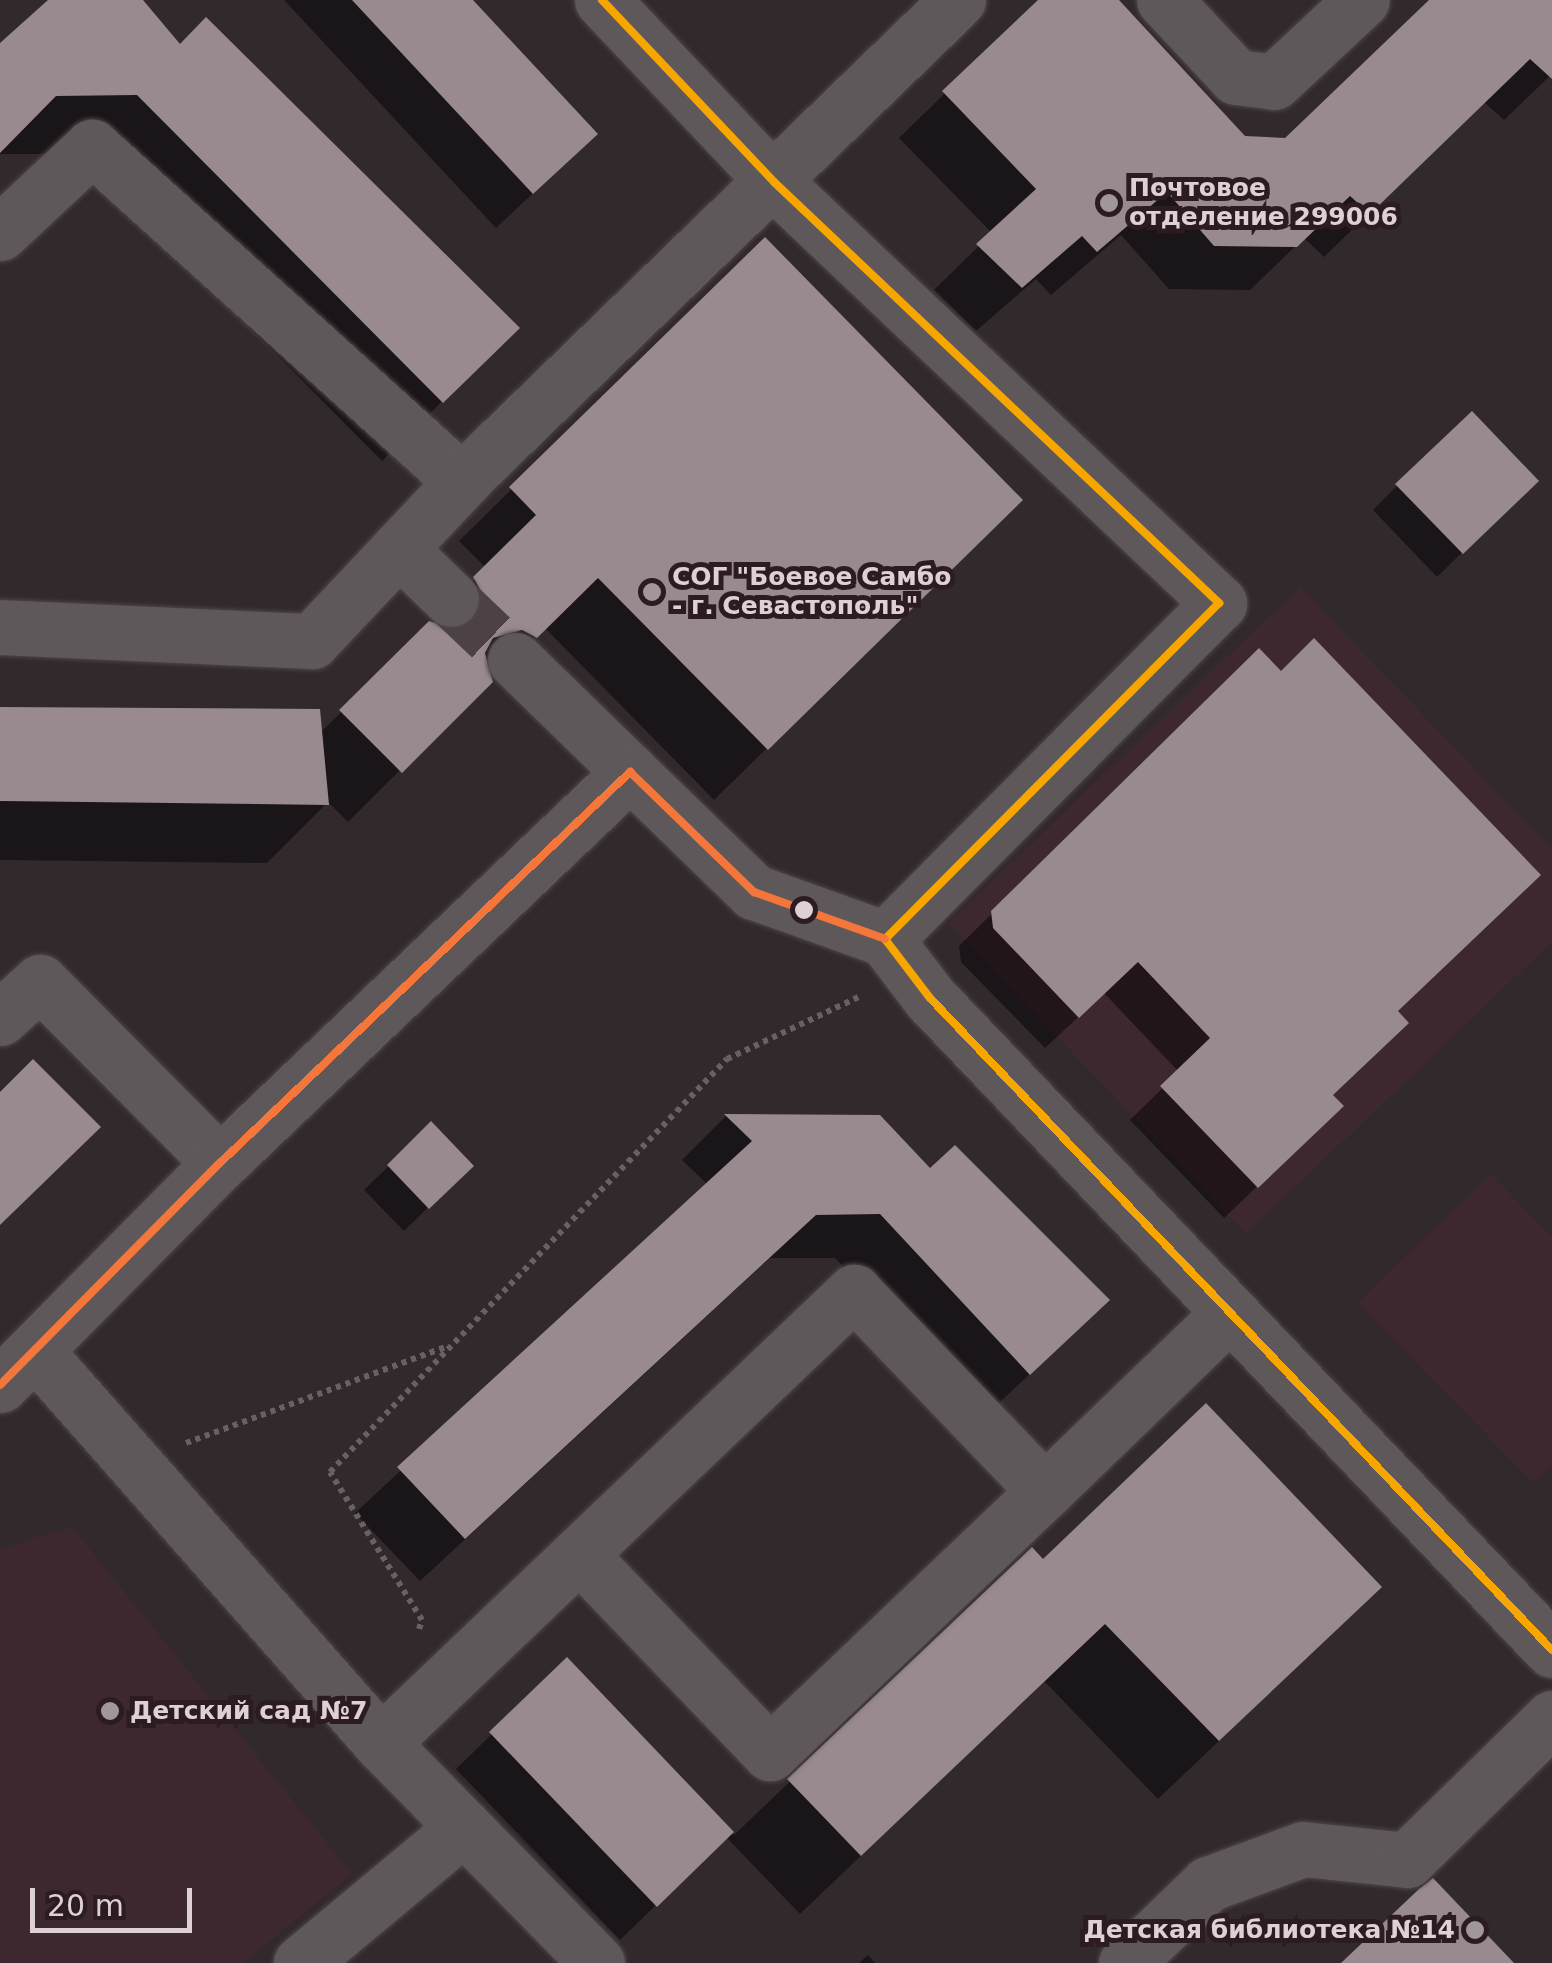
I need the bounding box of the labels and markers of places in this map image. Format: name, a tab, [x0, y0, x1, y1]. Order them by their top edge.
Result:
place label: Почтовое отделение 299006	[1129, 174, 1398, 233]
marker: Почтовое отделение 299006	[1098, 192, 1120, 214]
place label: СОГ "Боевое Самбо - г. Севастополь"	[672, 563, 951, 622]
marker: СОГ "Боевое Самбо - г. Севастополь"	[641, 581, 663, 603]
unlabelled marker	[794, 900, 814, 920]
place label: Детский сад №7	[130, 1696, 367, 1726]
marker: Детский сад №7	[99, 1700, 121, 1722]
place label: Детская библиотека №14	[1084, 1915, 1455, 1945]
marker: Детская библиотека №14	[1464, 1919, 1486, 1941]

